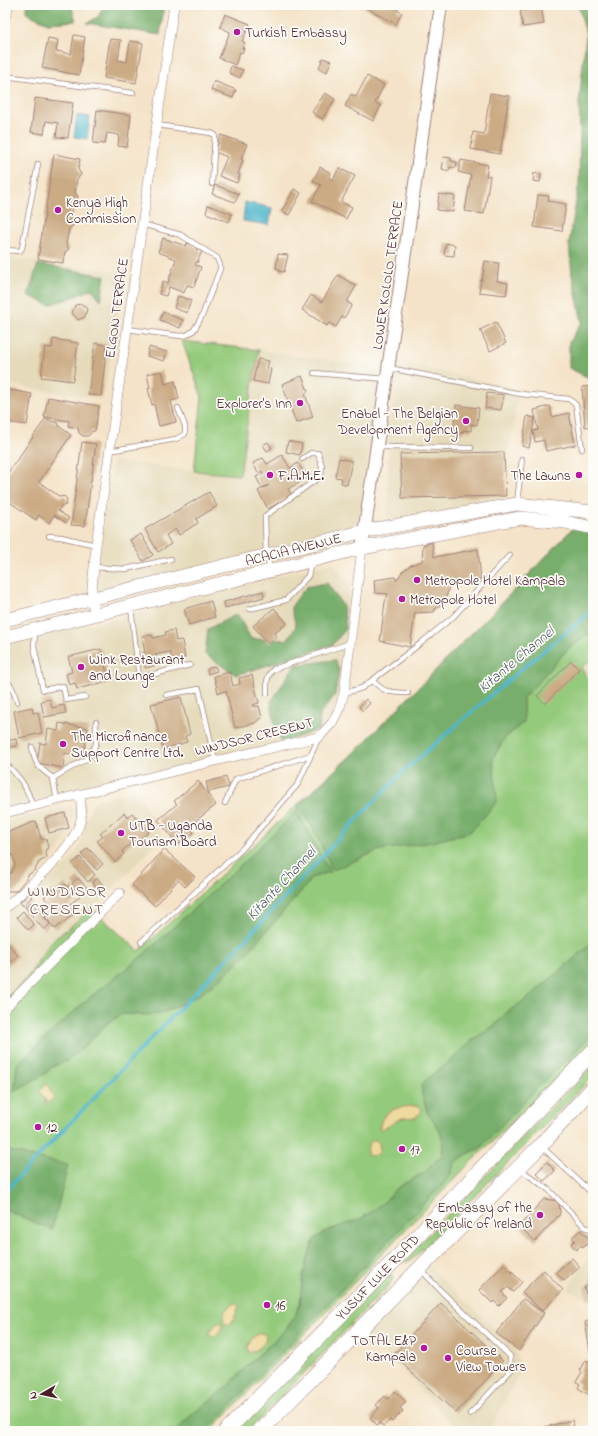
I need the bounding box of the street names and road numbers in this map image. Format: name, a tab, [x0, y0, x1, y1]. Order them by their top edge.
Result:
street label: LOWER KOLOLO TERRACE	[368, 199, 409, 351]
street label: ELGON TERRACE	[100, 257, 135, 360]
street label: ACACIA AVENUE	[243, 528, 344, 573]
street label: WINDSOR CRESENT	[193, 713, 316, 762]
street label: YUSUF LULE ROAD	[331, 1230, 425, 1326]

